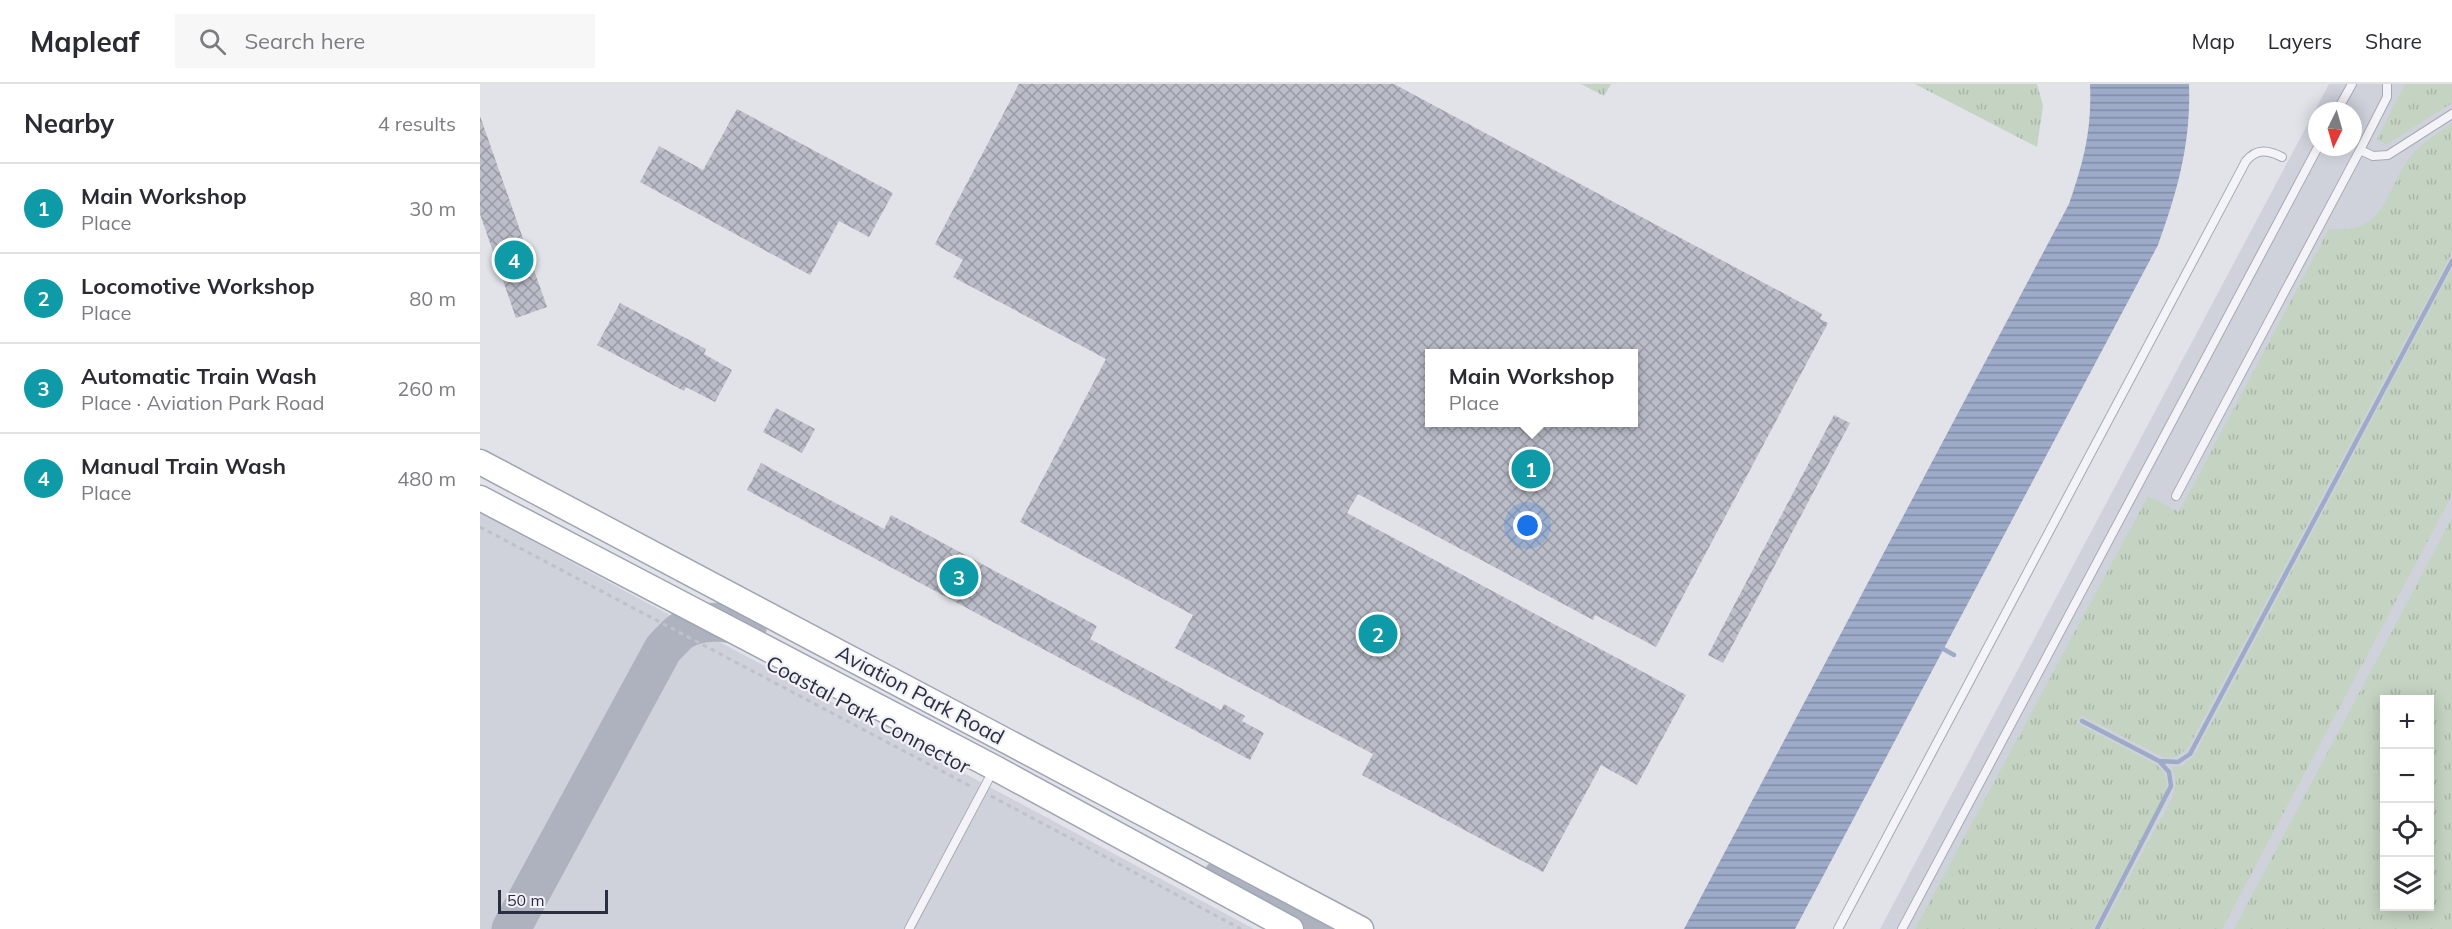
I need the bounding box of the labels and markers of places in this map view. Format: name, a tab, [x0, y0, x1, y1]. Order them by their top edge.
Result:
pin: 4	[495, 238, 534, 282]
pin: 1	[1512, 446, 1550, 492]
pin: 3	[940, 554, 978, 600]
pin: 2	[1358, 612, 1398, 656]

